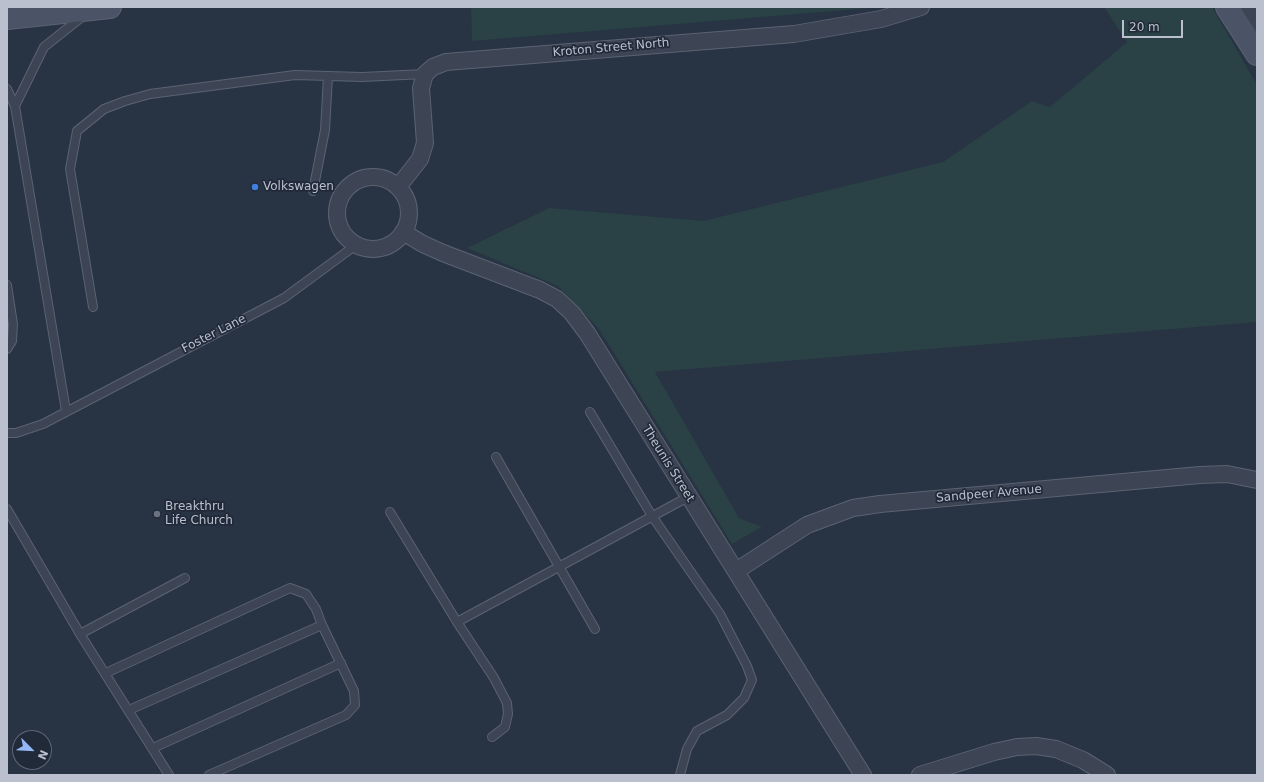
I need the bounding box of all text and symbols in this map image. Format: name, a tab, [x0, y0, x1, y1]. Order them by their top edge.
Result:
scale bar	[1124, 12, 1185, 38]
text: 20 m	[1129, 20, 1160, 34]
street label: Kroton Street North	[552, 36, 670, 60]
place label: Volkswagen	[263, 180, 334, 194]
marker: Volkswagen	[250, 182, 260, 192]
street label: Foster Lane	[180, 312, 248, 356]
street label: Theunis Street	[639, 423, 697, 505]
street label: Sandpeer Avenue	[936, 482, 1042, 506]
place label: Breakthru Life Church	[165, 500, 233, 528]
marker: Breakthru Life Church	[152, 509, 162, 519]
north arrow	[12, 730, 52, 770]
text: N	[35, 748, 50, 762]

